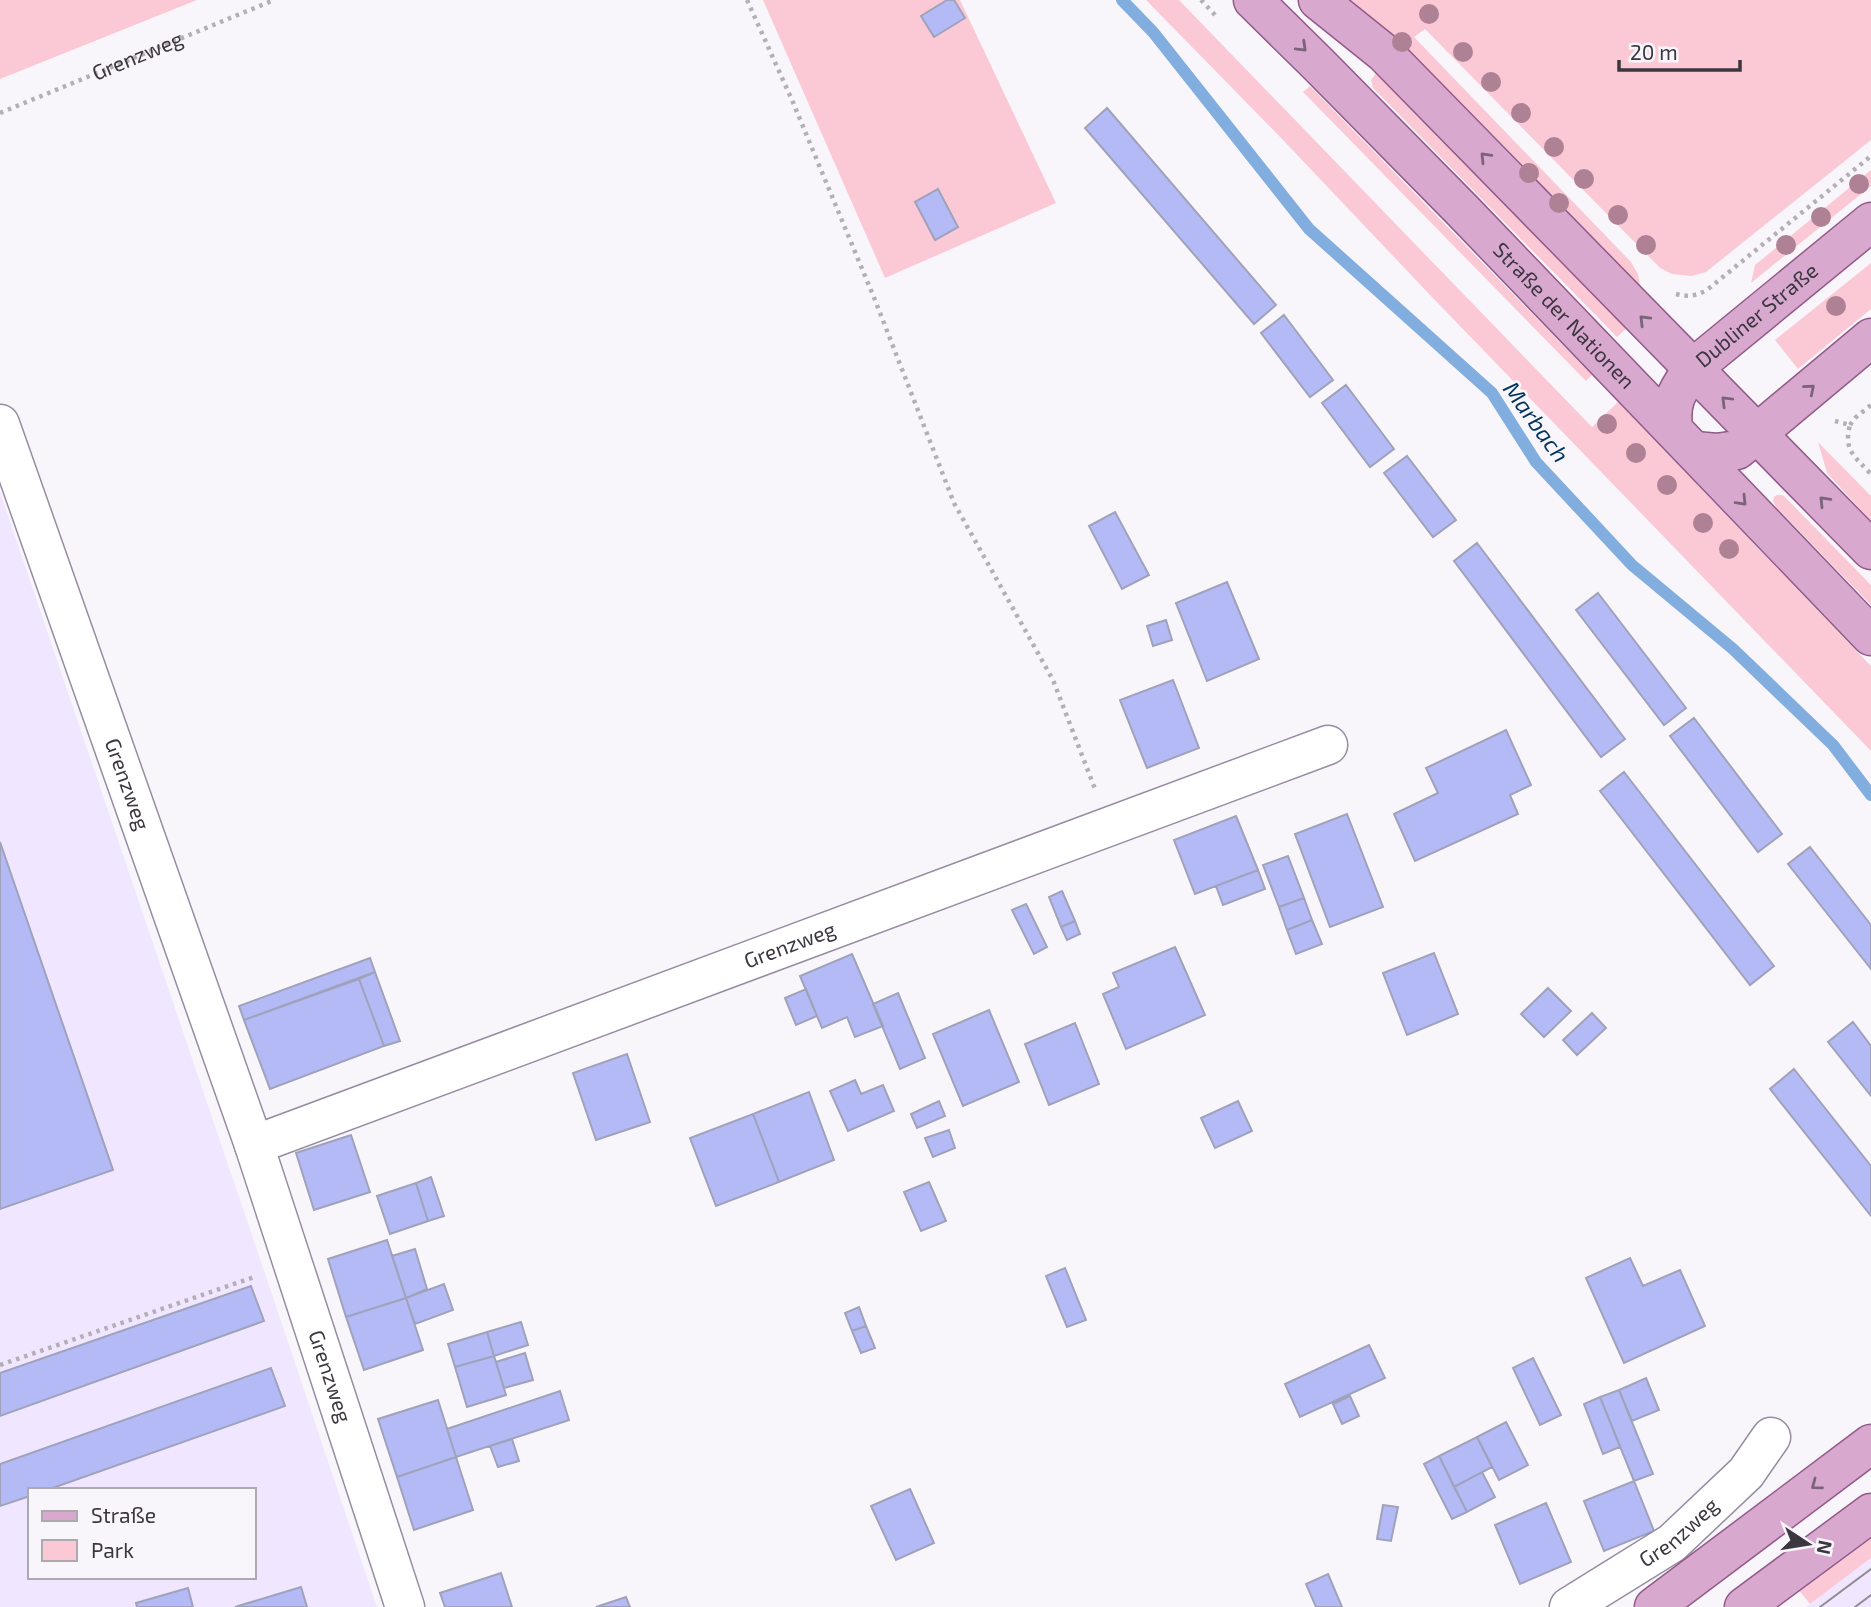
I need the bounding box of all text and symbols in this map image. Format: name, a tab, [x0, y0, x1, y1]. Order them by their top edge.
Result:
street label: Grenzweg	[88, 25, 186, 85]
scale bar	[1619, 28, 1740, 72]
one-way arrow	[1294, 39, 1307, 52]
text: 20 m	[1630, 39, 1678, 64]
one-way arrow	[1481, 153, 1494, 166]
street label: Straße der Nationen	[1489, 237, 1641, 393]
street label: Dubliner Straße	[1690, 257, 1822, 372]
one-way arrow	[1640, 315, 1653, 328]
water label: Marbach	[1498, 375, 1576, 467]
one-way arrow	[1802, 384, 1814, 397]
one-way arrow	[1721, 396, 1734, 409]
one-way arrow	[1734, 492, 1747, 505]
one-way arrow	[1819, 496, 1832, 509]
street label: Grenzweg	[101, 734, 156, 833]
street label: Grenzweg	[740, 915, 839, 972]
street label: Grenzweg	[304, 1327, 358, 1426]
one-way arrow	[1812, 1477, 1824, 1489]
legend	[28, 1488, 256, 1579]
street label: Grenzweg	[1634, 1492, 1723, 1571]
text: Straße	[91, 1502, 156, 1527]
north arrow	[1773, 1509, 1843, 1579]
text: Park	[91, 1537, 134, 1562]
text: N	[1812, 1539, 1838, 1557]

